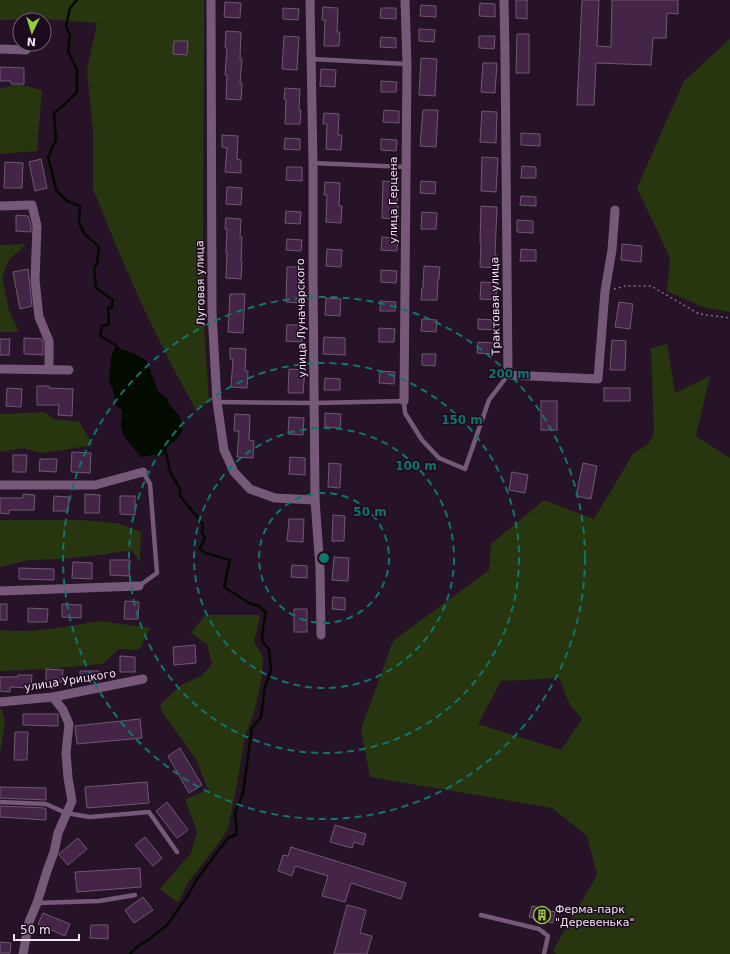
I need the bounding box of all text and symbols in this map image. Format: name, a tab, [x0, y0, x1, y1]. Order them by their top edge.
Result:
north arrow	[12, 12, 52, 52]
text: N	[26, 35, 36, 48]
street label: улица Герцена	[387, 156, 400, 244]
street label: Луговая улица	[193, 240, 208, 326]
street label: Трактовая улица	[488, 257, 503, 356]
street label: улица Луначарского	[294, 258, 309, 378]
text: 200 m	[488, 367, 530, 381]
text: 150 m	[441, 413, 483, 427]
text: 100 m	[395, 459, 437, 473]
text: 50 m	[353, 505, 387, 519]
centre of rings	[317, 551, 331, 565]
street label: улица Урицкого	[23, 667, 117, 694]
place label: Ферма-парк "Деревенька"	[555, 903, 635, 929]
building icon: Ферма-парк "Деревенька"	[532, 905, 552, 925]
scale bar	[14, 916, 79, 942]
text: 50 m	[20, 923, 51, 937]

